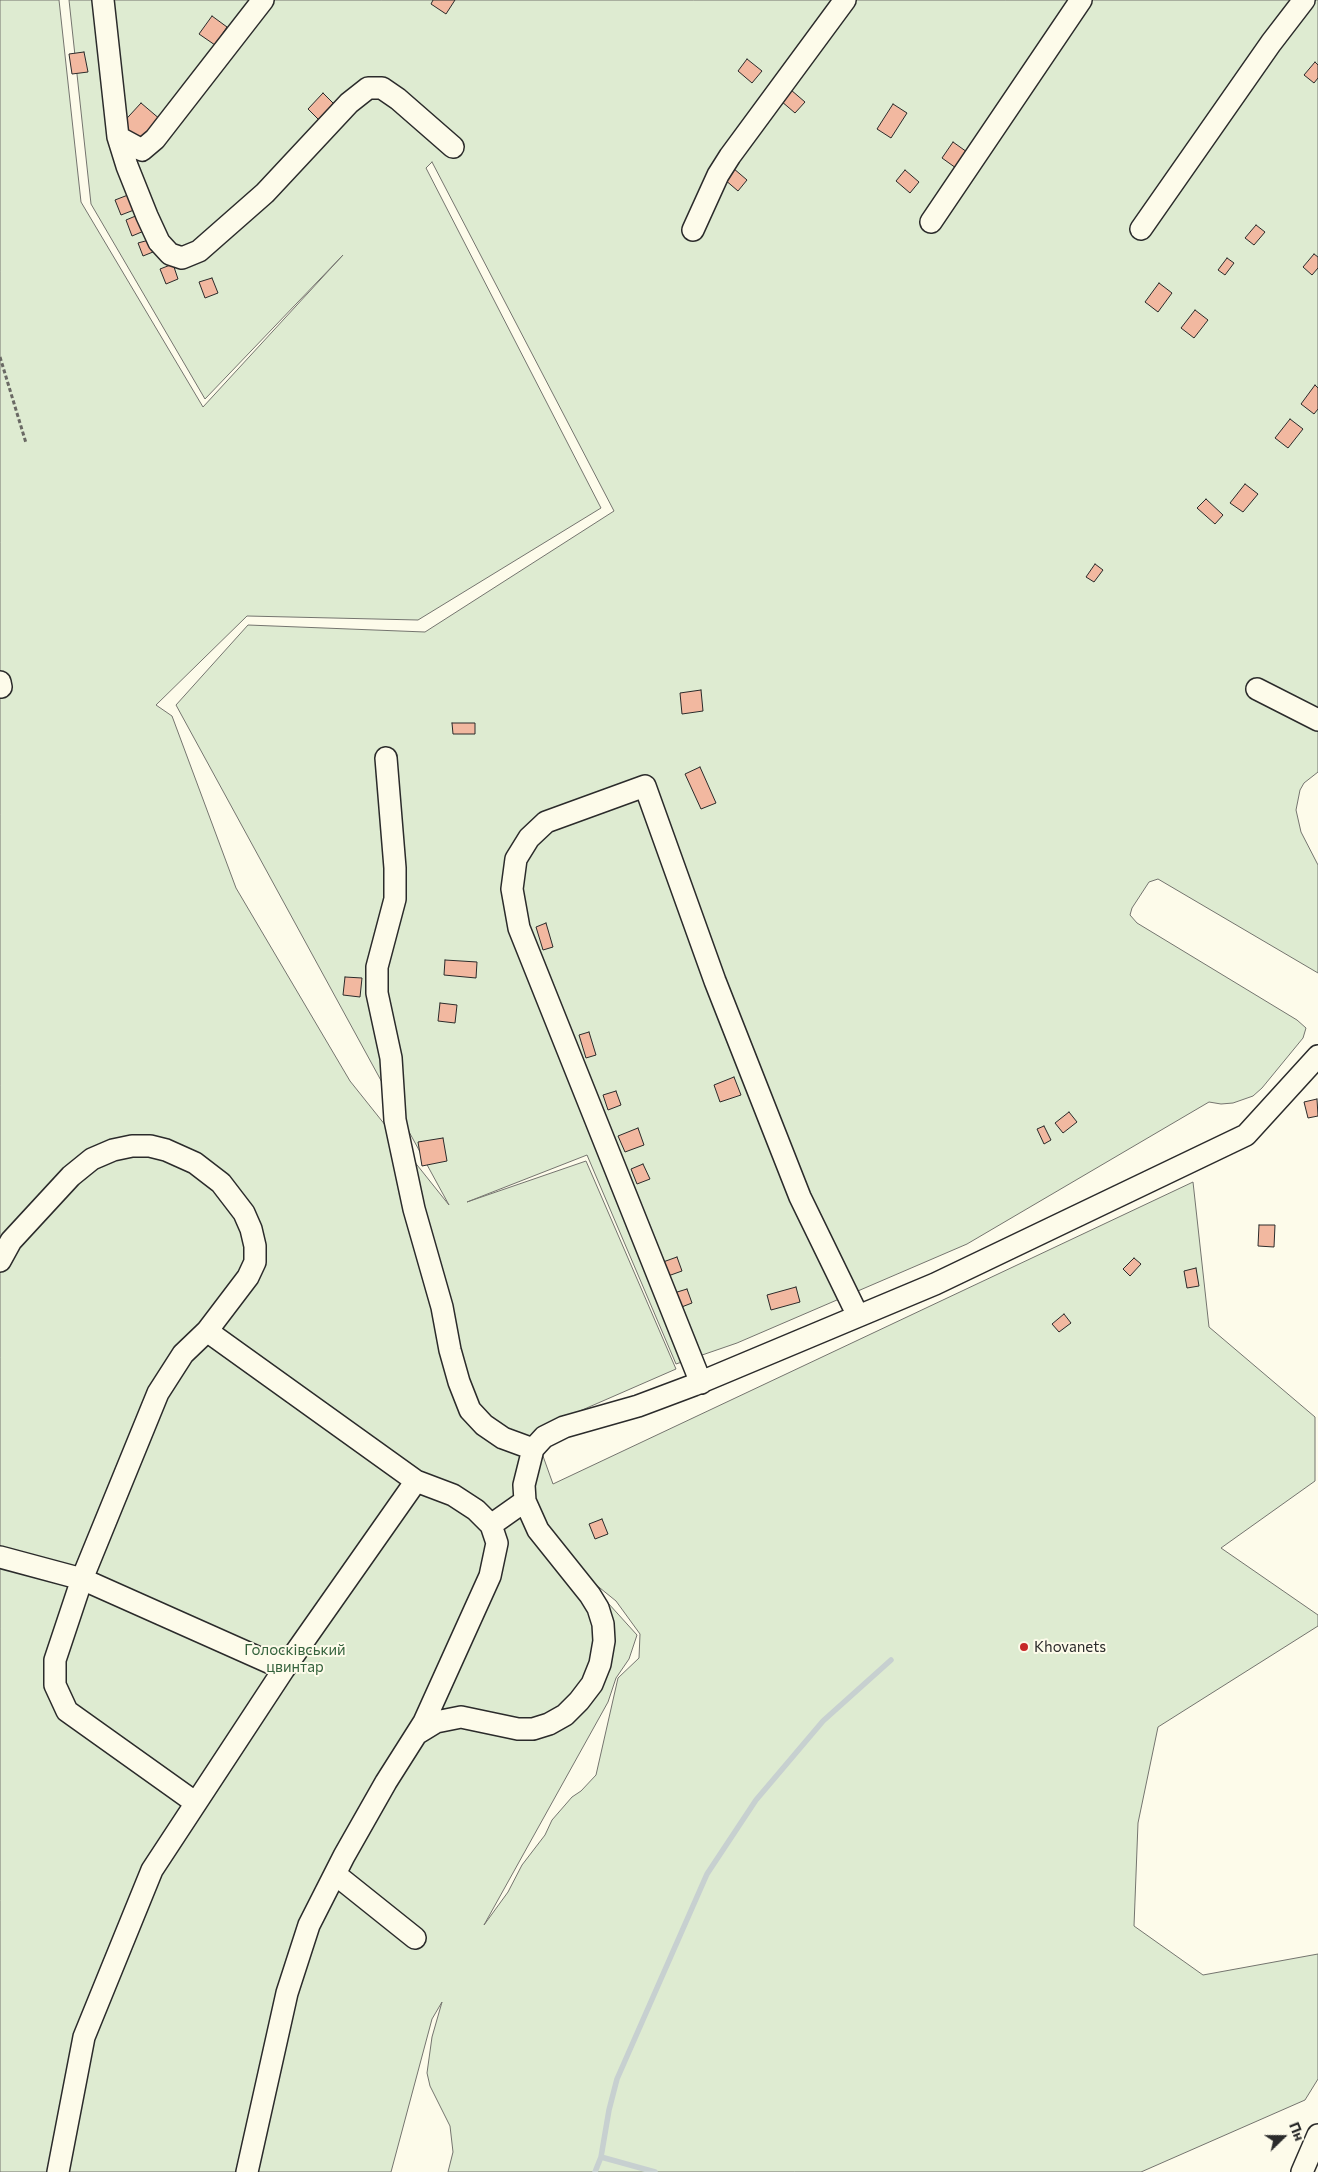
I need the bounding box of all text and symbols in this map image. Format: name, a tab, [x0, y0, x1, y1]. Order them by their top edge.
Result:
place label: Khovanets	[1034, 1638, 1106, 1656]
park label: Голосківський цвинтар	[244, 1641, 346, 1676]
marker: Khovanets	[1018, 1641, 1030, 1653]
north arrow	[1258, 2112, 1308, 2162]
text: Пн	[1286, 2119, 1309, 2143]

